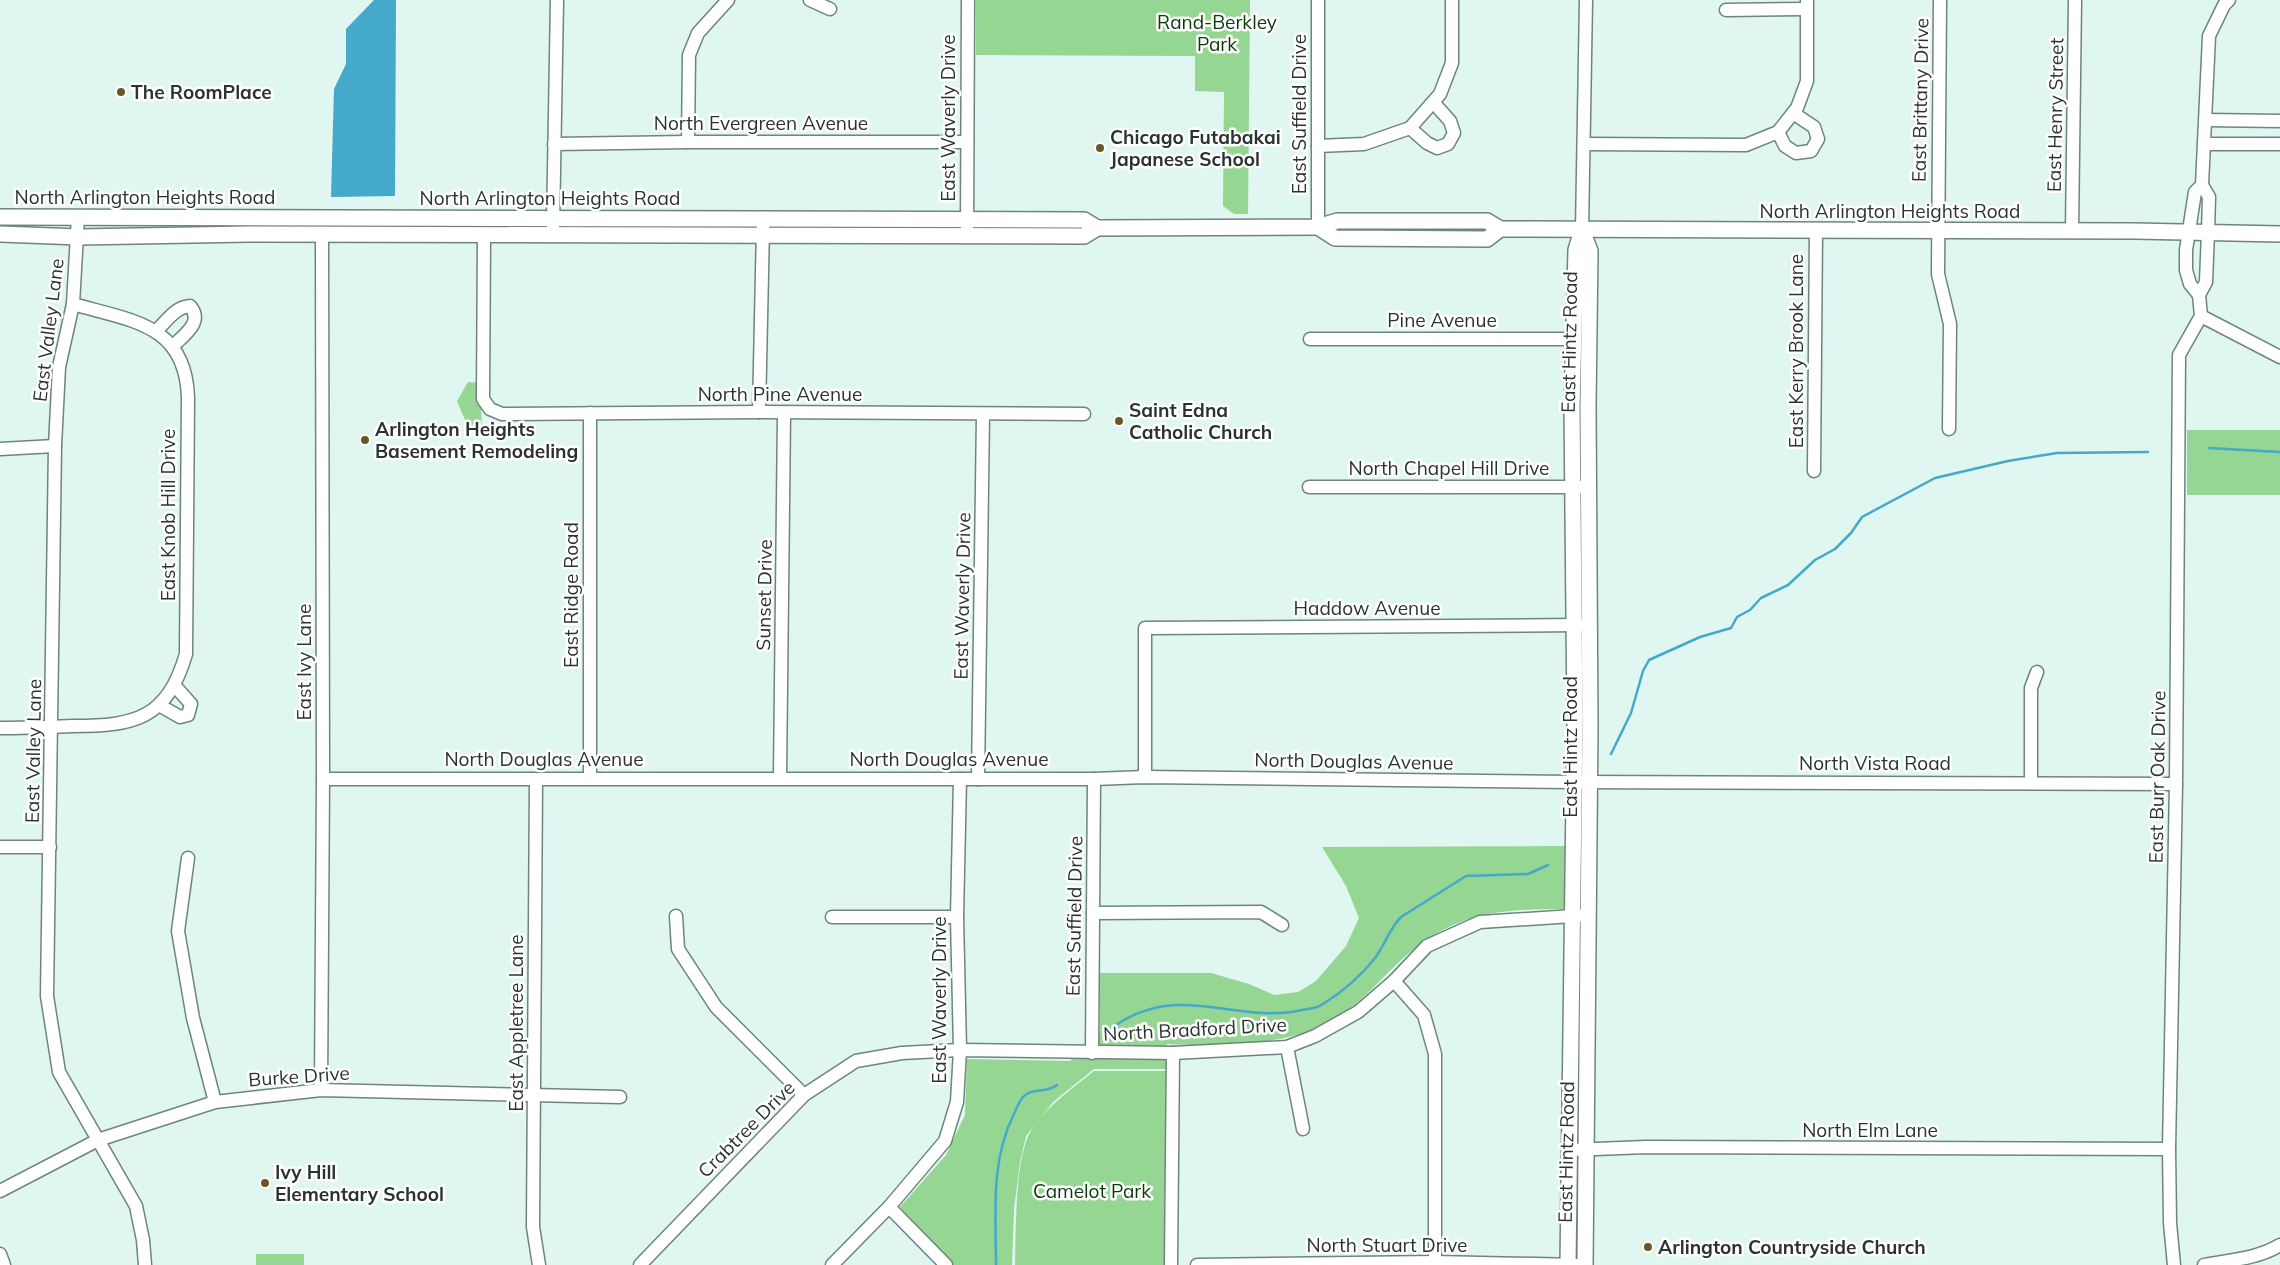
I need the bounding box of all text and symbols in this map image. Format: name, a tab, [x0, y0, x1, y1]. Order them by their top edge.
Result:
park label: Rand-Berkley Park	[1157, 10, 1277, 56]
street label: East Brittany Drive	[1907, 18, 1933, 182]
street label: East Waverly Drive	[936, 34, 960, 202]
street label: East Suffield Drive	[1287, 34, 1311, 194]
street label: East Henry Street	[2042, 37, 2068, 192]
place label: The RoomPlace	[131, 80, 272, 104]
marker: The RoomPlace	[115, 86, 127, 98]
street label: North Evergreen Avenue	[654, 111, 868, 135]
place label: Chicago Futabakai Japanese School	[1110, 125, 1281, 171]
marker: Chicago Futabakai Japanese School	[1094, 142, 1106, 154]
street label: North Arlington Heights Road	[15, 185, 275, 209]
street label: North Arlington Heights Road	[420, 186, 680, 210]
street label: North Arlington Heights Road	[1760, 199, 2020, 223]
street label: East Kerry Brook Lane	[1784, 254, 1808, 448]
street label: East Valley Lane	[27, 257, 69, 403]
street label: East Hintz Road	[1556, 271, 1582, 413]
street label: Pine Avenue	[1387, 308, 1497, 332]
street label: North Pine Avenue	[698, 382, 862, 406]
place label: Saint Edna Catholic Church	[1129, 398, 1272, 444]
marker: Saint Edna Catholic Church	[1113, 415, 1125, 427]
place label: Arlington Heights Basement Remodeling	[375, 417, 578, 463]
street label: East Knob Hill Drive	[156, 429, 180, 601]
marker: Arlington Heights Basement Remodeling	[359, 434, 371, 446]
street label: North Chapel Hill Drive	[1349, 456, 1549, 480]
street label: East Waverly Drive	[949, 512, 975, 680]
street label: East Ridge Road	[559, 522, 583, 668]
street label: Sunset Drive	[751, 539, 777, 651]
street label: Haddow Avenue	[1293, 596, 1441, 620]
street label: East Ivy Lane	[292, 604, 316, 720]
street label: East Hintz Road	[1558, 676, 1582, 818]
street label: East Valley Lane	[20, 679, 46, 823]
street label: East Burr Oak Drive	[2143, 690, 2171, 864]
street label: North Douglas Avenue	[444, 747, 644, 771]
street label: North Douglas Avenue	[849, 747, 1049, 771]
street label: North Douglas Avenue	[1254, 747, 1454, 775]
street label: North Vista Road	[1799, 751, 1951, 775]
street label: East Suffield Drive	[1061, 836, 1087, 996]
street label: East Waverly Drive	[927, 916, 951, 1084]
street label: East Appletree Lane	[504, 934, 528, 1112]
street label: North Bradford Drive	[1103, 1012, 1287, 1046]
street label: Burke Drive	[248, 1060, 350, 1092]
street label: Crabtree Drive	[692, 1075, 800, 1183]
street label: East Hintz Road	[1553, 1081, 1579, 1223]
street label: North Elm Lane	[1802, 1118, 1938, 1142]
place label: Ivy Hill Elementary School	[275, 1160, 444, 1206]
marker: Ivy Hill Elementary School	[259, 1177, 271, 1189]
park label: Camelot Park	[1033, 1179, 1151, 1203]
street label: North Stuart Drive	[1307, 1233, 1467, 1257]
place label: Arlington Countryside Church	[1658, 1235, 1926, 1259]
marker: Arlington Countryside Church	[1642, 1241, 1654, 1253]

